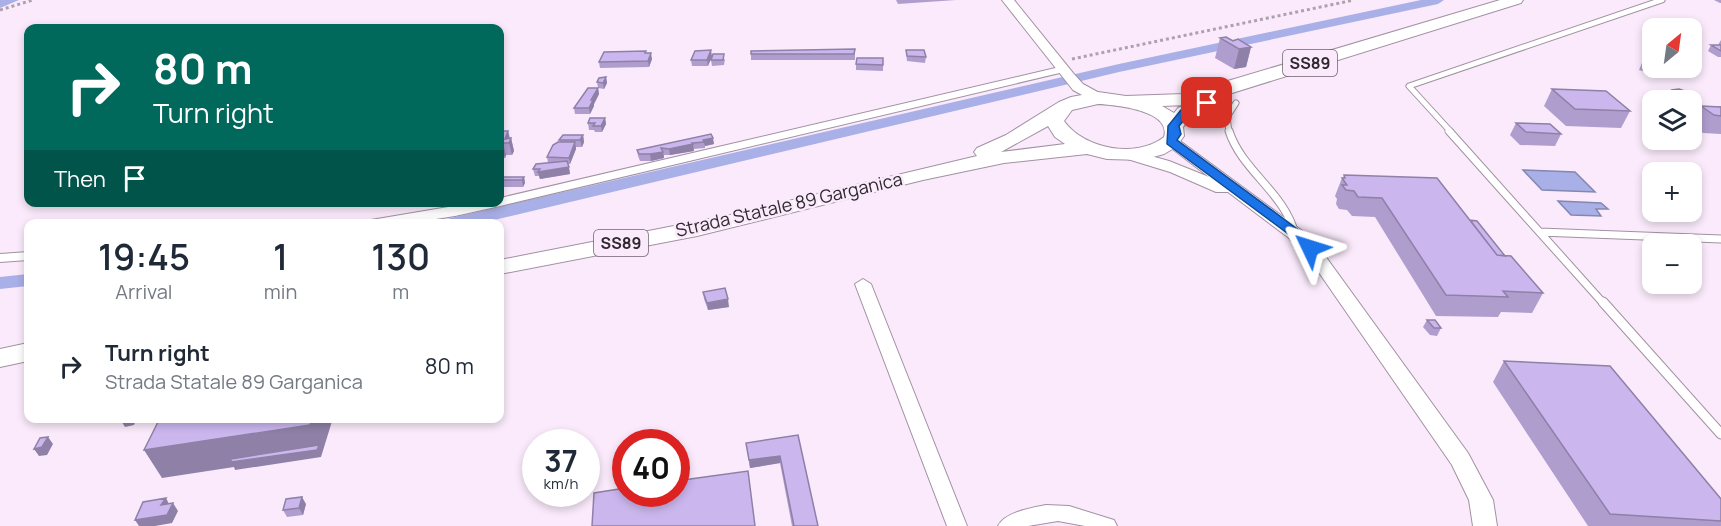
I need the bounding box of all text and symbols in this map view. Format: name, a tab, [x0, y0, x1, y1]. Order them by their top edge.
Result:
north arrow	[1642, 18, 1702, 78]
map controls	[1642, 18, 1702, 294]
text: 80 m	[153, 39, 253, 97]
icon: right	[54, 48, 132, 126]
road number: SS89	[1283, 50, 1337, 76]
pin	[1181, 77, 1232, 128]
icon: arrive	[1190, 86, 1223, 119]
button: layers	[1642, 90, 1702, 150]
text: Turn right	[153, 94, 274, 131]
icon: arrive	[118, 162, 151, 195]
button: +	[1642, 162, 1702, 222]
text: Then	[54, 164, 106, 194]
street label: Strada Statale 89 Garganica	[673, 166, 905, 242]
position arrow	[1278, 216, 1342, 280]
road number: SS89	[594, 230, 648, 256]
text: 19:45	[98, 232, 190, 281]
text: 1	[273, 232, 288, 281]
text: 130	[371, 232, 430, 281]
button: −	[1642, 234, 1702, 294]
text: Arrival	[115, 278, 172, 305]
text: min	[264, 278, 297, 305]
text: m	[392, 278, 409, 305]
text: Turn right	[105, 338, 210, 368]
icon: right	[54, 350, 87, 383]
text: 80 m	[425, 351, 474, 381]
text: Strada Statale 89 Garganica	[105, 368, 363, 395]
speed limit sign: 40	[612, 429, 690, 507]
text: 37	[544, 440, 578, 481]
text: km/h	[544, 473, 578, 494]

